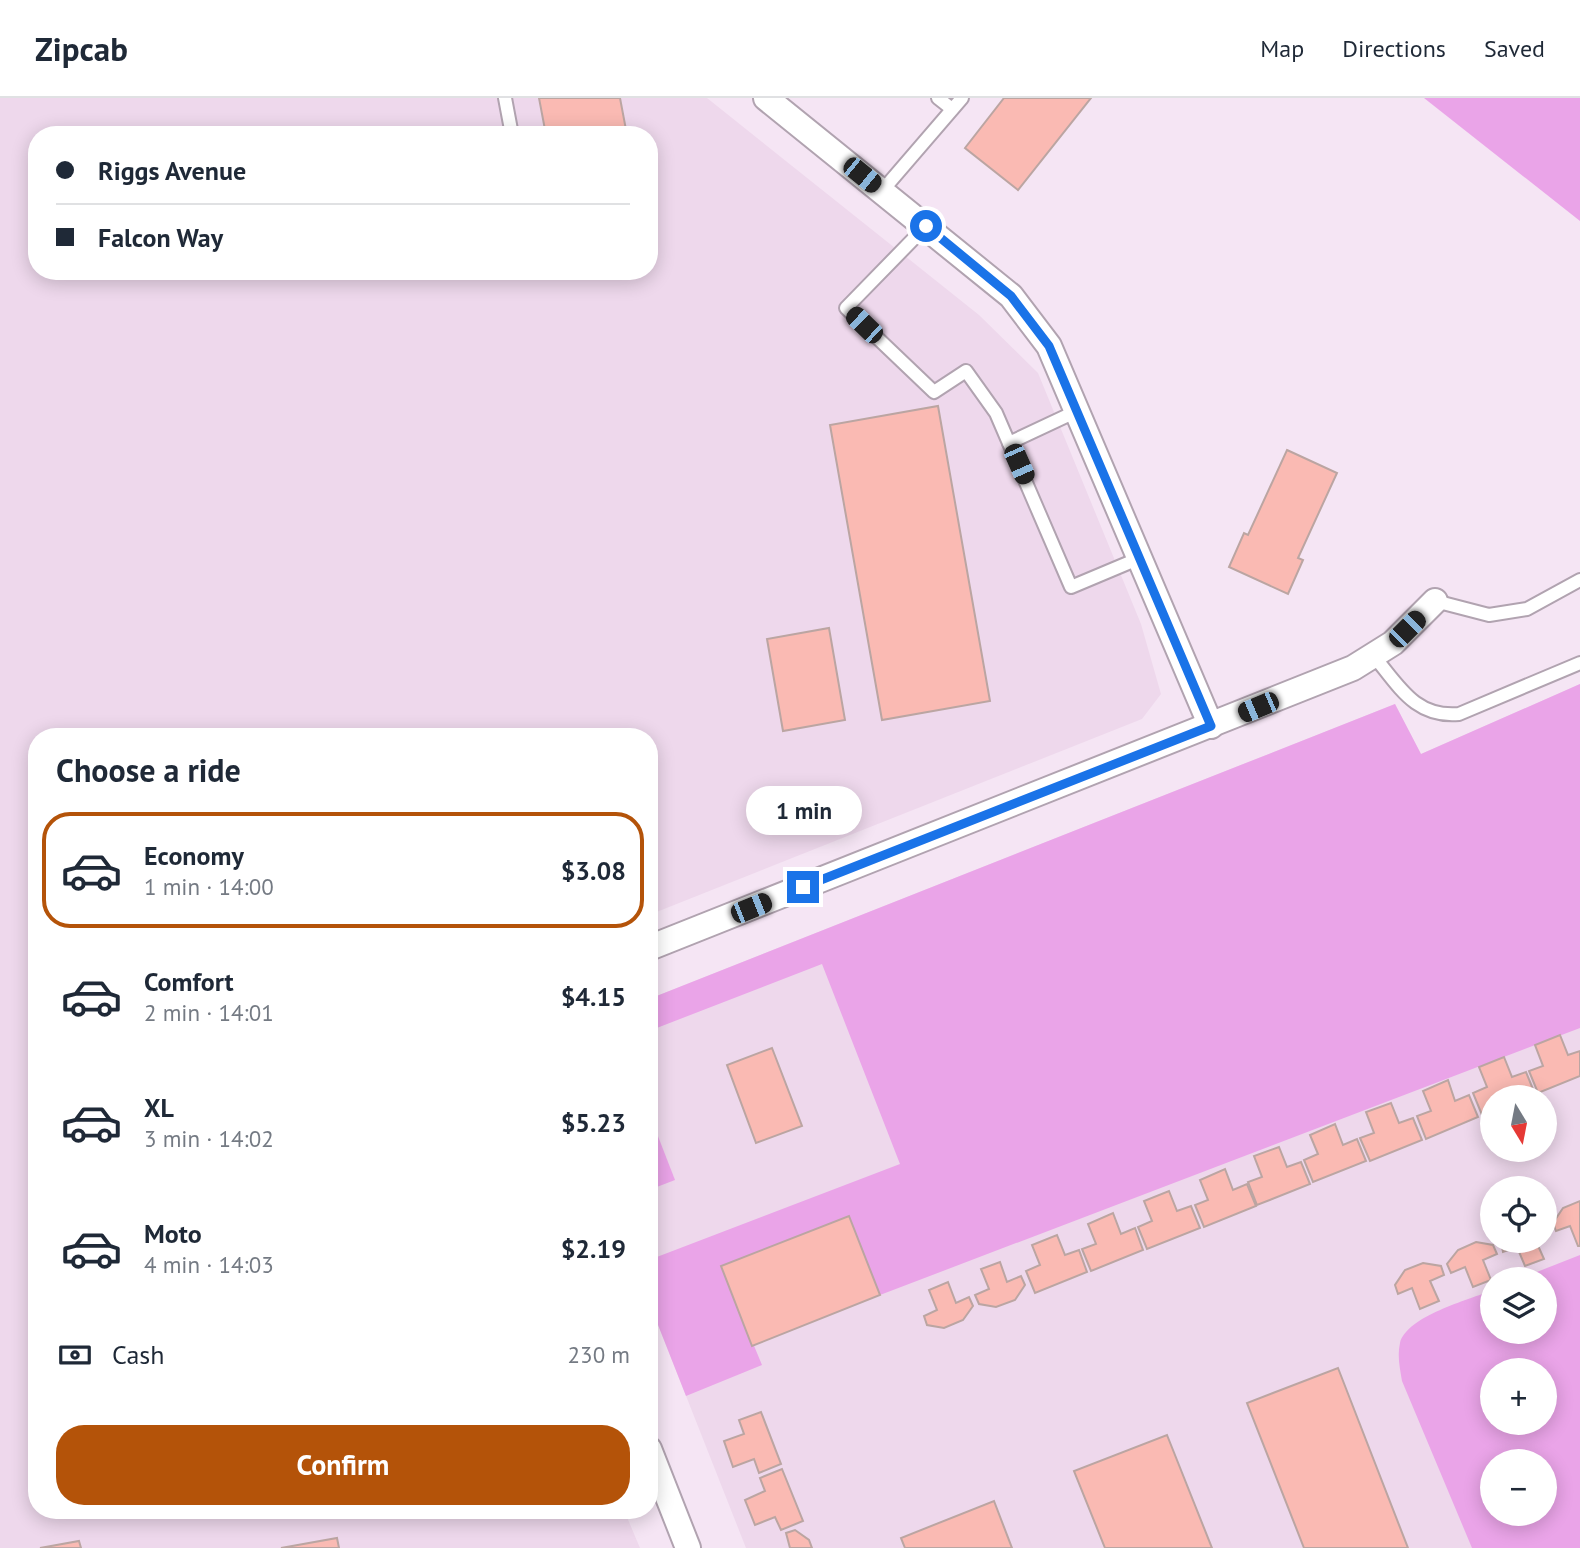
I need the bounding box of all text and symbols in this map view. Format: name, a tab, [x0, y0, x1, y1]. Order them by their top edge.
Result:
text: Zipcab	[35, 27, 128, 70]
text: Map	[1260, 33, 1304, 64]
text: Directions	[1342, 33, 1446, 64]
text: Saved	[1484, 33, 1545, 64]
text: Riggs Avenue	[98, 154, 246, 187]
car	[840, 154, 885, 196]
route start	[910, 210, 942, 242]
text: Falcon Way	[98, 221, 223, 254]
car	[842, 303, 887, 347]
car	[1001, 441, 1038, 487]
car	[1385, 607, 1430, 651]
car	[1235, 689, 1282, 725]
text: Choose a ride	[56, 749, 241, 791]
callout: 1 min	[745, 786, 861, 834]
text: 1 min	[776, 796, 832, 825]
icon: car	[60, 839, 123, 902]
text: Economy	[144, 839, 244, 872]
text: $3.08	[561, 854, 626, 887]
route end	[787, 871, 819, 903]
text: 1 min · 14:00	[144, 872, 274, 901]
car	[728, 890, 775, 926]
icon: car	[60, 965, 123, 1028]
text: Comfort	[144, 965, 234, 998]
text: $4.15	[561, 980, 626, 1013]
text: 2 min · 14:01	[144, 998, 274, 1027]
north arrow	[1480, 1085, 1558, 1162]
map controls	[1480, 1085, 1557, 1526]
icon: car	[60, 1091, 123, 1154]
text: XL	[144, 1091, 174, 1124]
text: $5.23	[561, 1106, 626, 1139]
text: 3 min · 14:02	[144, 1124, 274, 1153]
button: locate	[1480, 1176, 1557, 1253]
icon: car	[60, 1217, 123, 1280]
text: Moto	[144, 1217, 202, 1250]
text: $2.19	[561, 1232, 626, 1265]
text: 4 min · 14:03	[144, 1250, 274, 1279]
button: layers	[1480, 1267, 1557, 1344]
icon: cash	[56, 1336, 94, 1374]
text: Cash	[112, 1338, 164, 1371]
text: 230 m	[568, 1340, 630, 1369]
button: +	[1480, 1358, 1557, 1435]
button: Confirm	[56, 1425, 630, 1505]
button: −	[1480, 1449, 1557, 1526]

